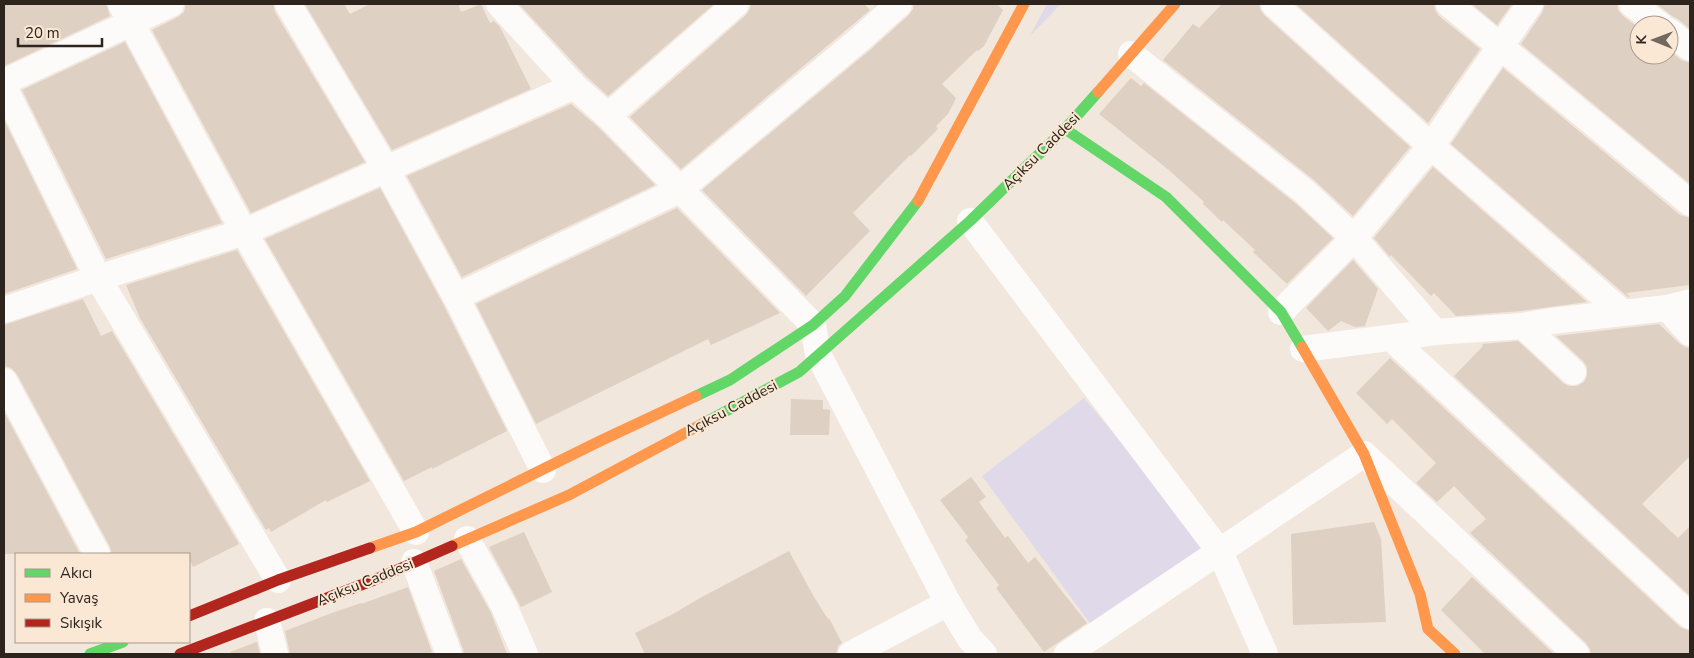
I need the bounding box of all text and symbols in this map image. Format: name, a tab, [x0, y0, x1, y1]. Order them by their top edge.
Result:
scale bar	[18, 15, 101, 47]
north arrow	[1629, 15, 1679, 65]
text: 20 m	[25, 23, 60, 43]
text: K	[1632, 34, 1651, 45]
street label: Açıksu Caddesi	[998, 108, 1084, 194]
street label: Açıksu Caddesi	[681, 375, 781, 441]
legend	[15, 553, 190, 643]
street label: Açıksu Caddesi	[314, 554, 416, 610]
text: Akıcı	[60, 563, 92, 583]
text: Yavaş	[59, 588, 98, 608]
text: Sıkışık	[60, 613, 102, 633]

